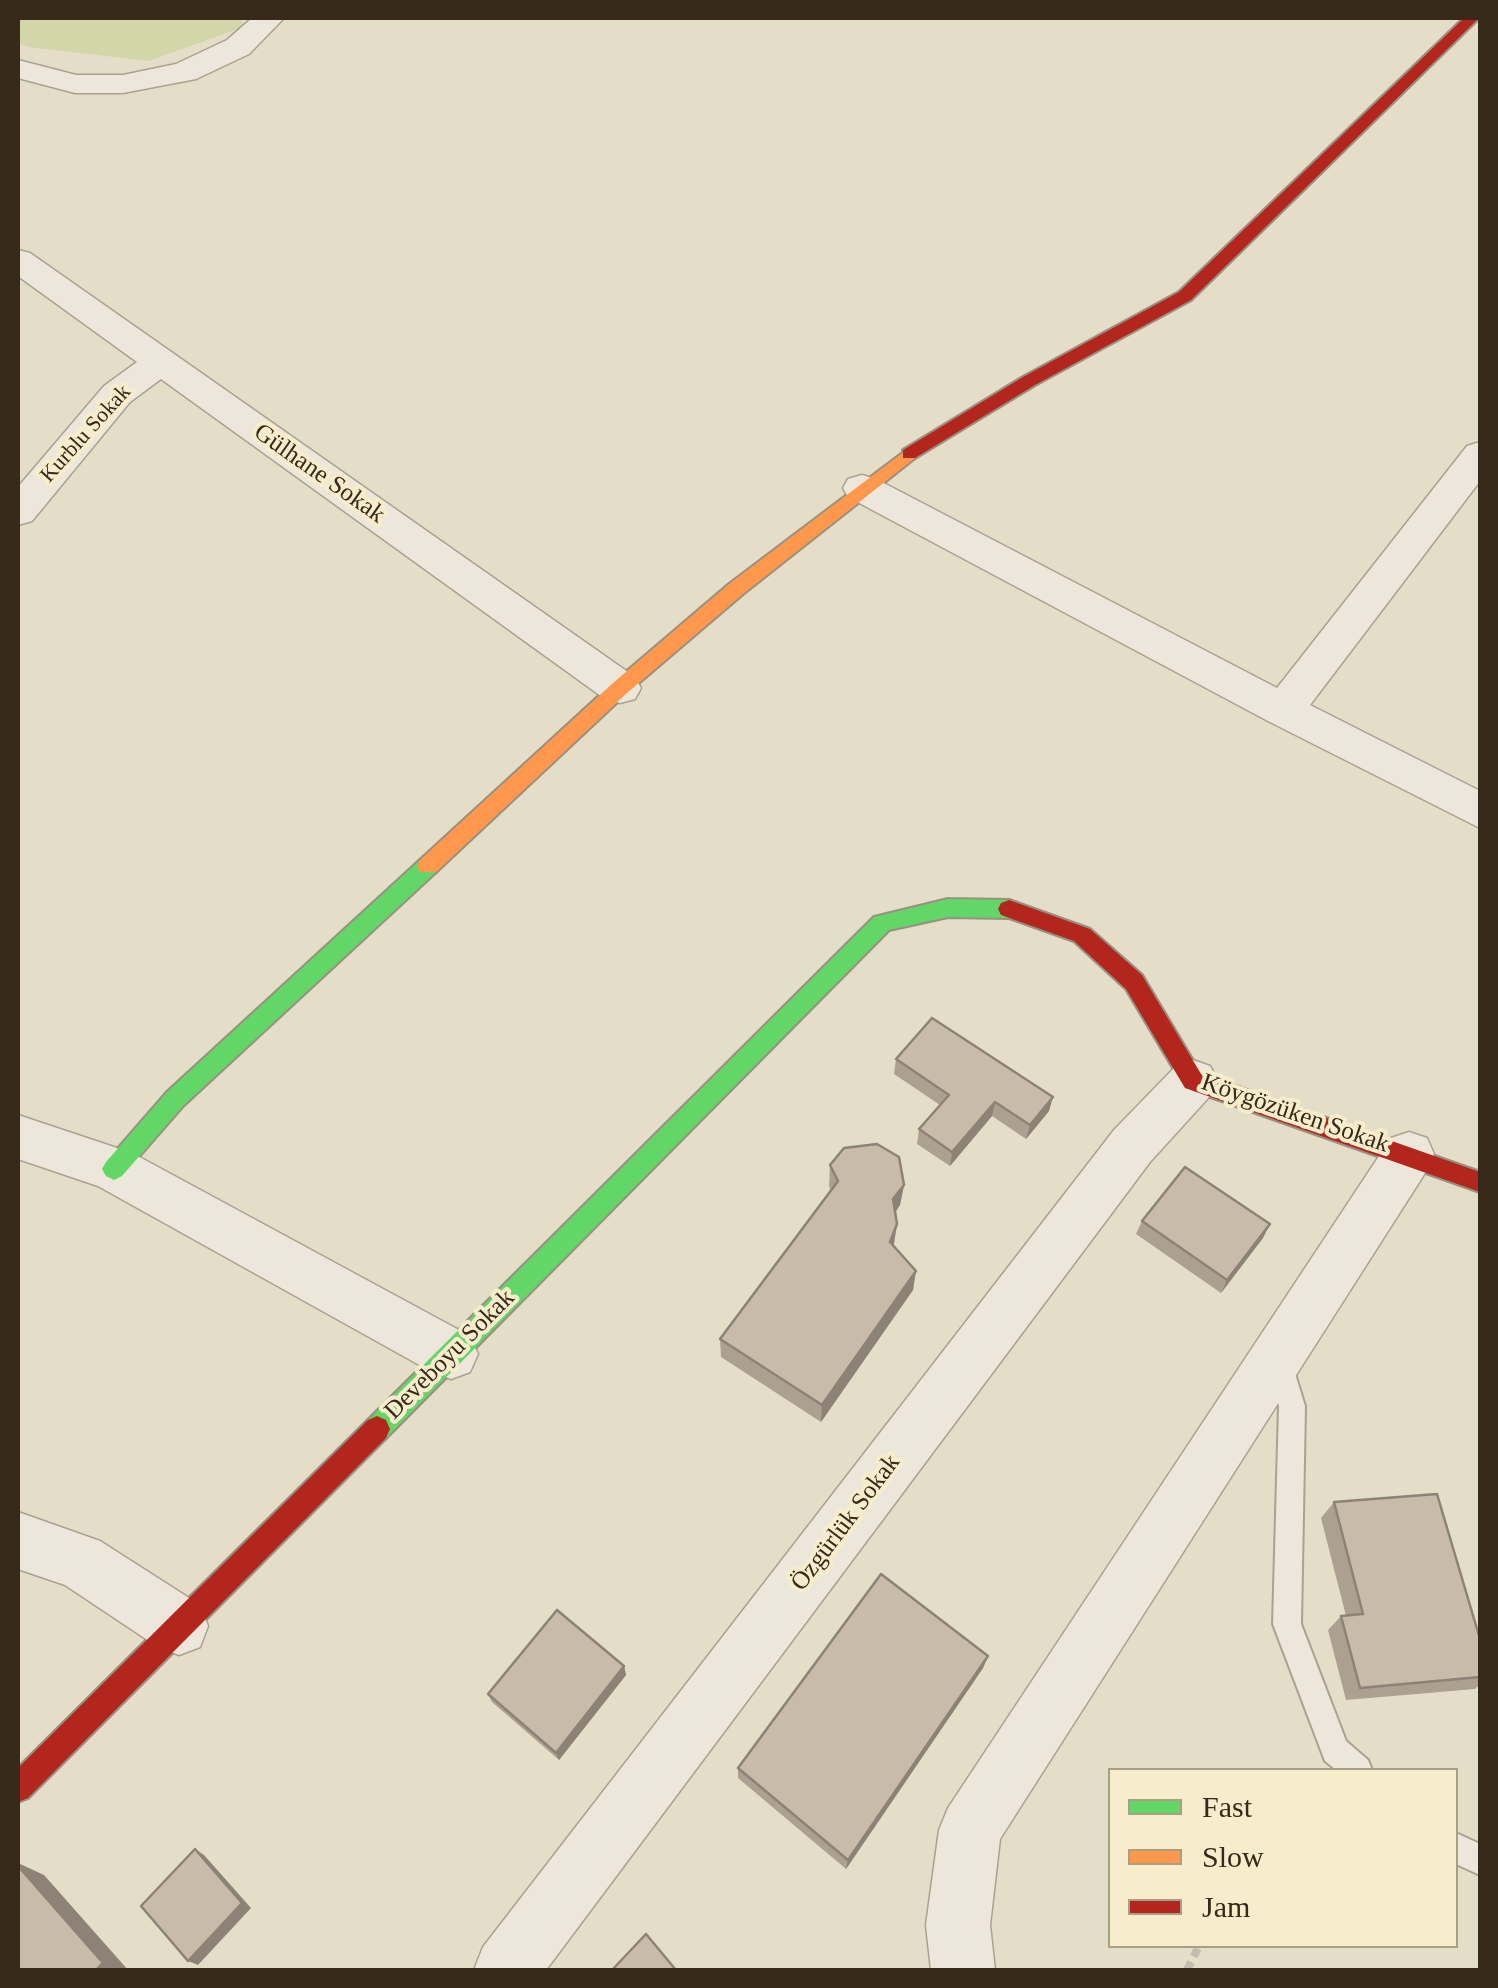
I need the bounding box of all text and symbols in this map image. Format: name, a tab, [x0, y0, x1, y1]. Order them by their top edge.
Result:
street label: Kurblu Sokak	[35, 380, 137, 488]
street label: Gülhane Sokak	[248, 418, 390, 530]
street label: Köygözüken Sokak	[1197, 1068, 1393, 1160]
street label: Deveboyu Sokak	[379, 1284, 521, 1426]
street label: Özgürlük Sokak	[785, 1449, 907, 1597]
legend	[1108, 1768, 1458, 1948]
text: Fast	[1202, 1790, 1252, 1823]
text: Slow	[1202, 1840, 1264, 1873]
text: Jam	[1202, 1890, 1250, 1923]

